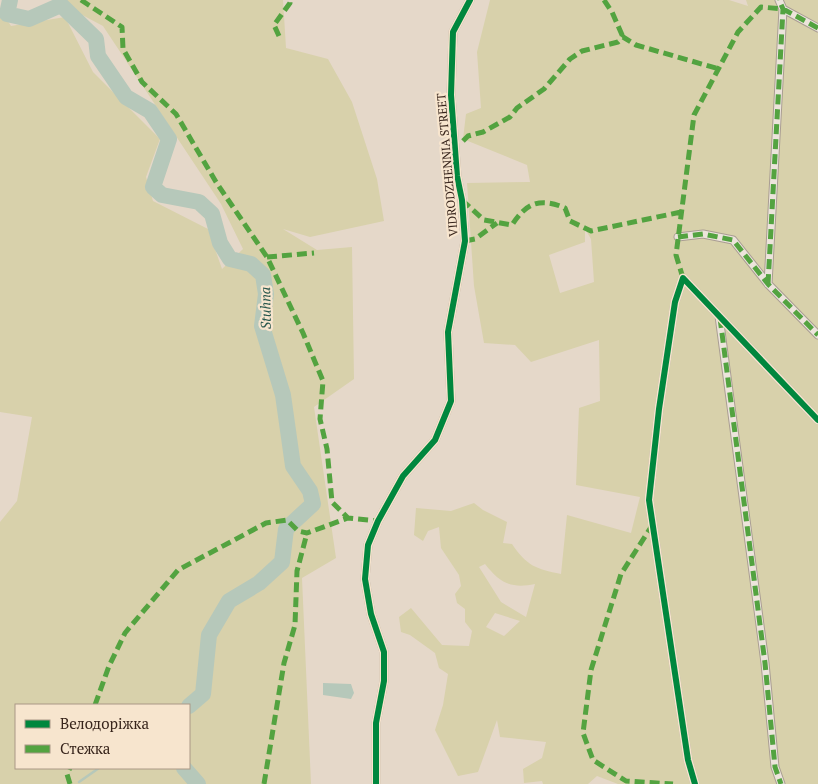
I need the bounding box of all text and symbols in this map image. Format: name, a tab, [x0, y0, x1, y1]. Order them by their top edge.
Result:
street label: VIDRODZHENNIA STREET	[433, 92, 461, 237]
water label: Stuhna	[255, 287, 275, 329]
legend	[15, 704, 190, 769]
text: Велодоріжка	[60, 713, 149, 733]
text: Стежка	[60, 738, 111, 758]

